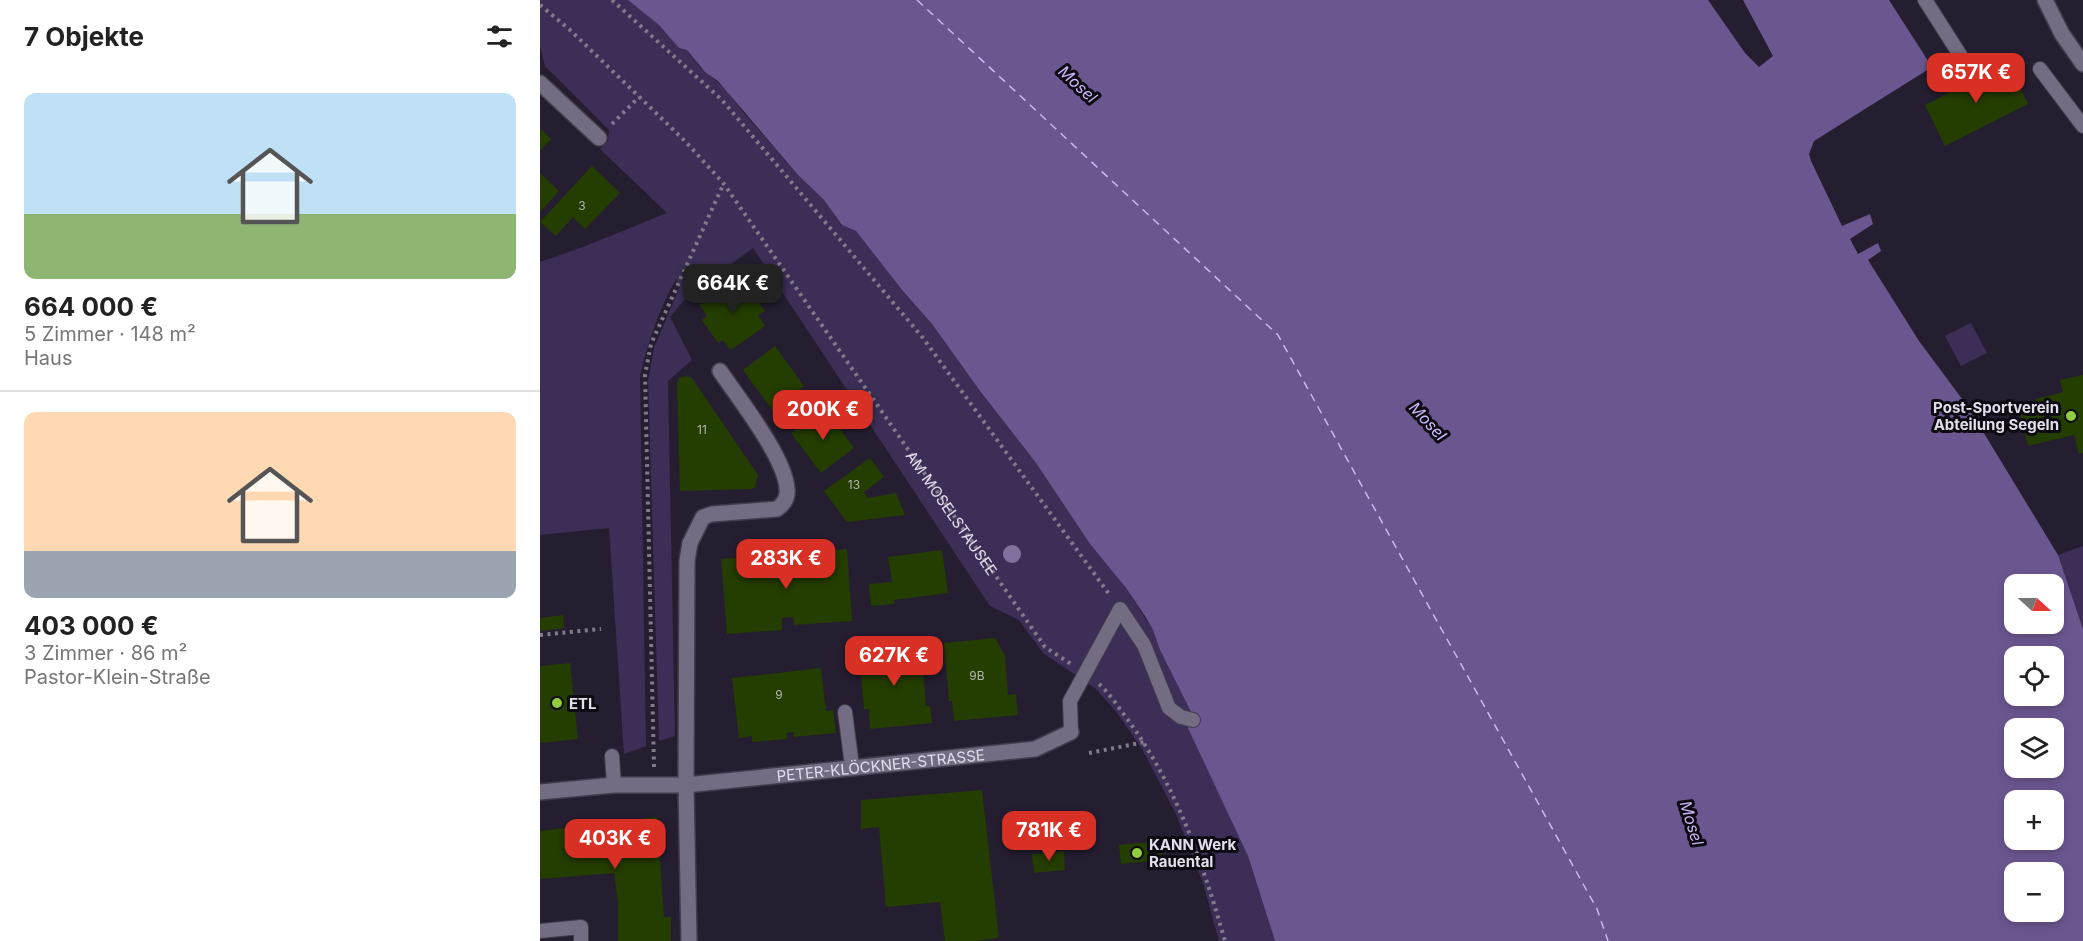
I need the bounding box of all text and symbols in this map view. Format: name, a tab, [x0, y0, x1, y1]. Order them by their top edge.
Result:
icon: filters	[483, 20, 516, 53]
text: 7 Objekte	[24, 21, 144, 52]
pin: 657K €	[1927, 53, 2025, 104]
text: 657K €	[1941, 60, 2011, 84]
water label: Mosel	[1055, 61, 1102, 107]
icon: home	[216, 132, 324, 240]
house number: 3	[578, 198, 586, 213]
pin: 664K €	[684, 264, 782, 315]
text: 664K €	[697, 271, 769, 295]
text: 664 000 €	[24, 291, 158, 322]
text: 5 Zimmer · 148 m²	[24, 322, 196, 346]
text: Haus	[24, 346, 72, 370]
pin: 200K €	[774, 390, 872, 441]
text: 200K €	[787, 397, 859, 421]
water label: Mosel	[1405, 398, 1451, 445]
place label: Post-Sportverein Abteilung Segeln	[1933, 398, 2059, 434]
marker: Post-Sportverein Abteilung Segeln	[2064, 409, 2078, 423]
house number: 11	[697, 422, 707, 437]
street label: AM MOSELSTAUSEE	[902, 447, 1002, 579]
icon: home	[216, 451, 324, 559]
house number: 13	[848, 477, 860, 492]
pin: 283K €	[737, 539, 835, 590]
text: 283K €	[750, 546, 822, 570]
north arrow	[2004, 574, 2064, 634]
map controls	[2004, 574, 2064, 922]
text: 403 000 €	[24, 610, 159, 641]
pin: 627K €	[845, 636, 943, 687]
text: 3 Zimmer · 86 m²	[24, 641, 187, 665]
text: 627K €	[859, 643, 929, 667]
button: locate	[2004, 646, 2064, 706]
text: Pastor-Klein-Straße	[24, 665, 211, 689]
house number: 9B	[969, 668, 985, 683]
house number: 9	[775, 687, 783, 702]
place label: ETL	[569, 694, 597, 713]
marker: ETL	[550, 696, 564, 710]
button: layers	[2004, 718, 2064, 778]
street label: PETER-KLÖCKNER-STRASSE	[776, 745, 986, 785]
button: +	[2004, 790, 2064, 850]
water label: Mosel	[1676, 798, 1708, 848]
pin: 781K €	[1000, 811, 1098, 862]
text: 781K €	[1016, 818, 1082, 842]
pin: 403K €	[566, 819, 664, 870]
text: 403K €	[579, 826, 651, 850]
place label: KANN Werk Rauental	[1149, 835, 1237, 871]
marker: KANN Werk Rauental	[1130, 846, 1144, 860]
button: −	[2004, 862, 2064, 922]

